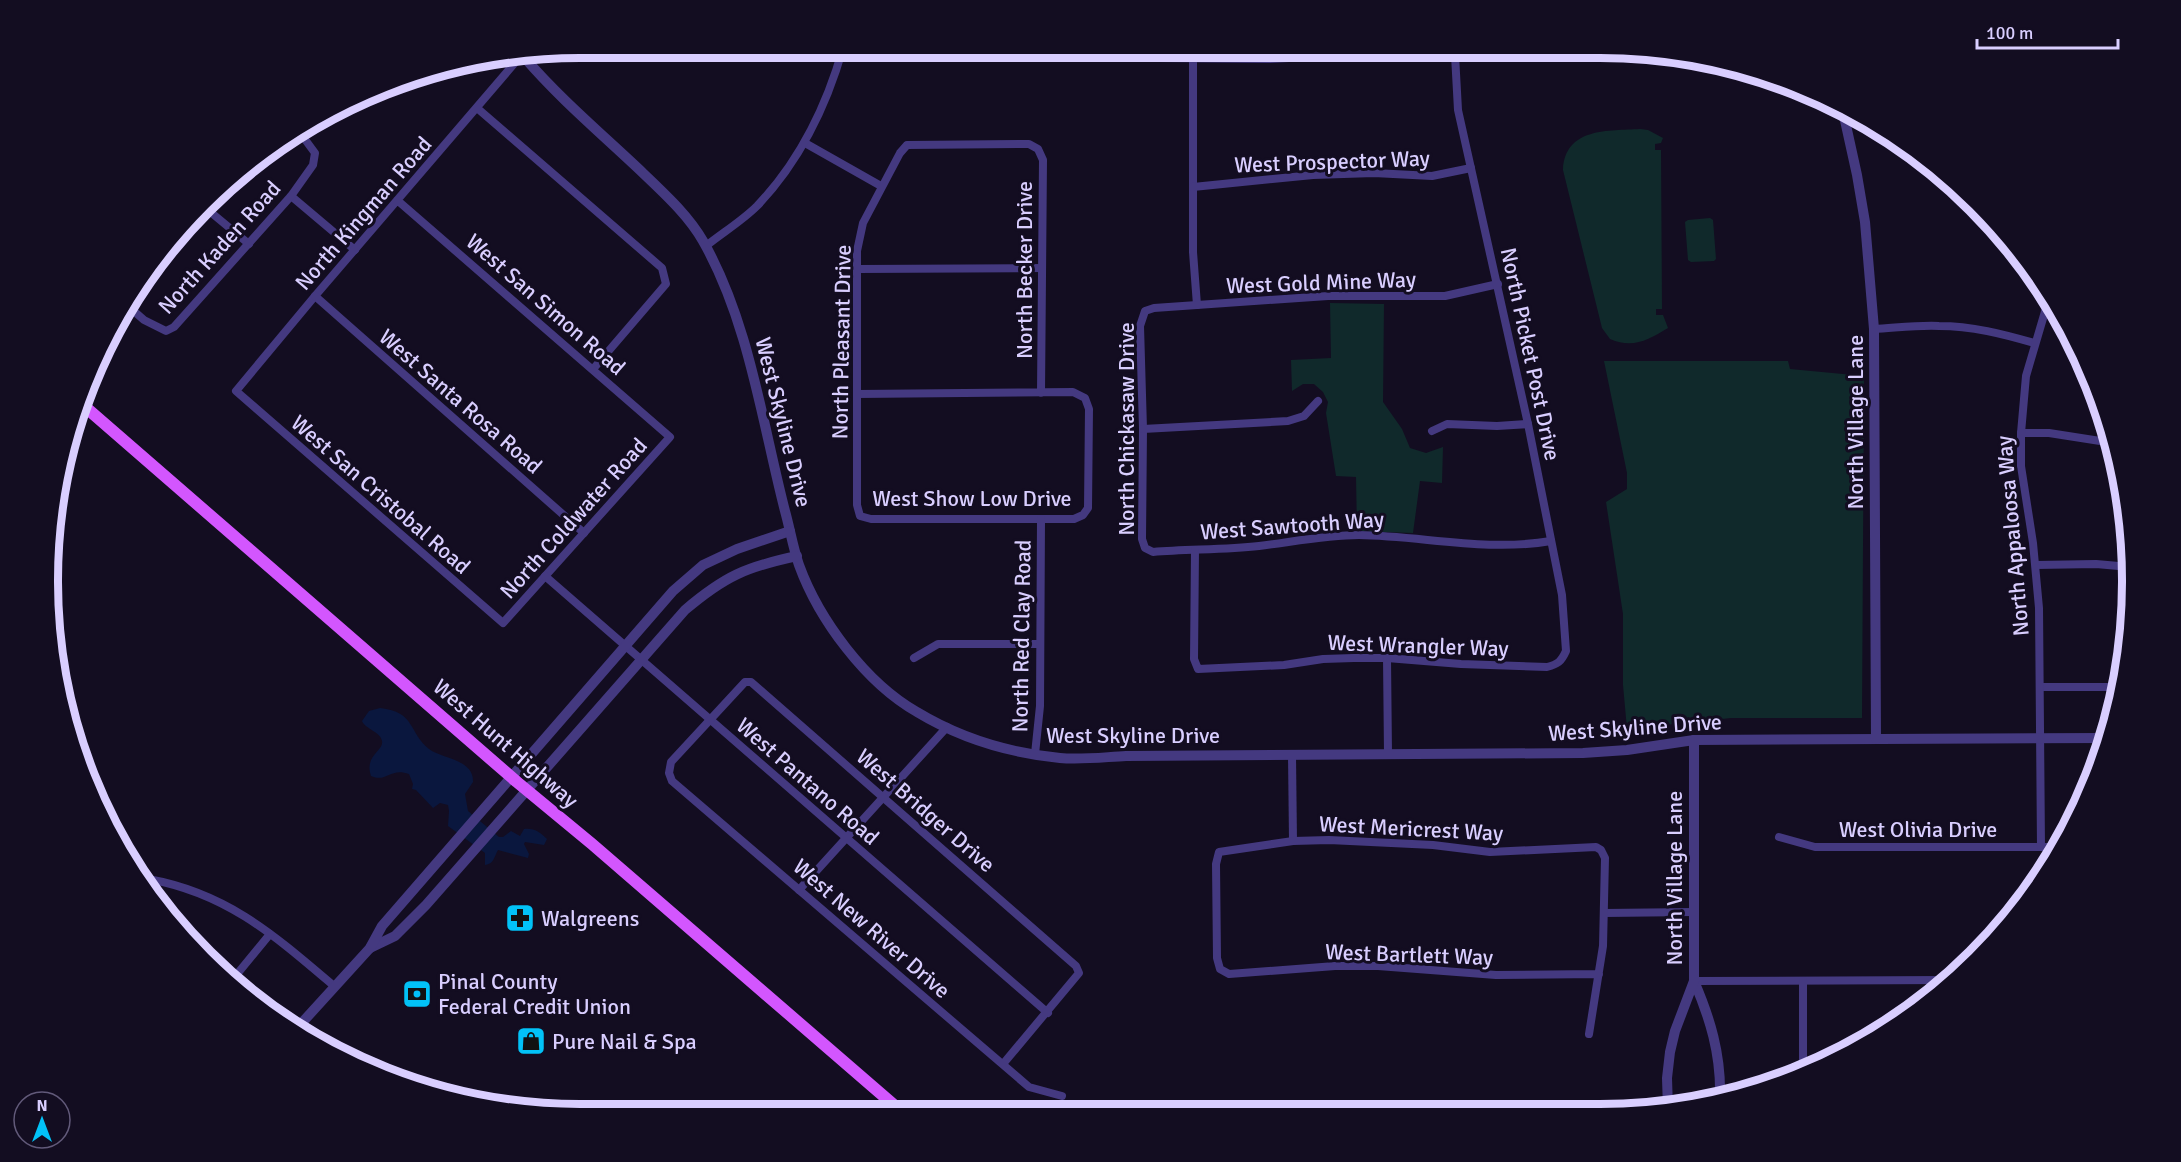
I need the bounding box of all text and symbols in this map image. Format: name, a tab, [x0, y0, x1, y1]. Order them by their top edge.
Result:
scale bar	[1977, 12, 2118, 50]
text: 100 m	[1986, 22, 2033, 44]
street label: North Kingman Road	[289, 131, 437, 296]
street label: West Prospector Way	[1234, 145, 1431, 178]
street label: North Kaden Road	[152, 175, 286, 320]
street label: North Becker Drive	[1011, 181, 1038, 359]
street label: West San Simon Road	[460, 228, 631, 381]
street label: North Pleasant Drive	[826, 244, 857, 440]
street label: North Picket Post Drive	[1495, 245, 1566, 463]
street label: West Gold Mine Way	[1226, 266, 1417, 299]
street label: North Chickasaw Drive	[1113, 322, 1140, 536]
street label: West Santa Rosa Road	[374, 323, 548, 480]
street label: West Skyline Drive	[749, 334, 818, 510]
street label: North Village Lane	[1842, 335, 1869, 509]
street label: West San Cristobal Road	[286, 409, 476, 580]
street label: North Coldwater Road	[494, 432, 653, 604]
street label: North Appaloosa Way	[1990, 434, 2035, 637]
street label: West Show Low Drive	[872, 485, 1072, 512]
street label: West Sawtooth Way	[1199, 506, 1386, 545]
street label: North Red Clay Road	[1006, 539, 1037, 733]
street label: West Wrangler Way	[1327, 629, 1510, 662]
street label: West Hunt Highway	[428, 673, 584, 814]
street label: West Skyline Drive	[1547, 708, 1723, 747]
street label: West Pantano Road	[731, 712, 885, 851]
street label: West Skyline Drive	[1046, 722, 1220, 749]
street label: West Bridger Drive	[851, 743, 1001, 878]
street label: North Village Lane	[1661, 791, 1688, 965]
street label: West Mericrest Way	[1318, 810, 1505, 847]
street label: West Olivia Drive	[1839, 816, 1997, 843]
street label: West New River Drive	[788, 853, 956, 1004]
pharmacy icon: Walgreens	[504, 902, 536, 934]
place label: Walgreens	[541, 905, 639, 932]
street label: West Bartlett Way	[1324, 938, 1494, 971]
place label: Pinal County Federal Credit Union	[438, 968, 631, 1020]
bank icon: Pinal County Federal Credit Union	[401, 978, 433, 1010]
shop icon: Pure Nail & Spa	[515, 1025, 547, 1057]
place label: Pure Nail & Spa	[552, 1028, 697, 1055]
north arrow	[12, 1090, 72, 1150]
text: N	[36, 1096, 48, 1116]

